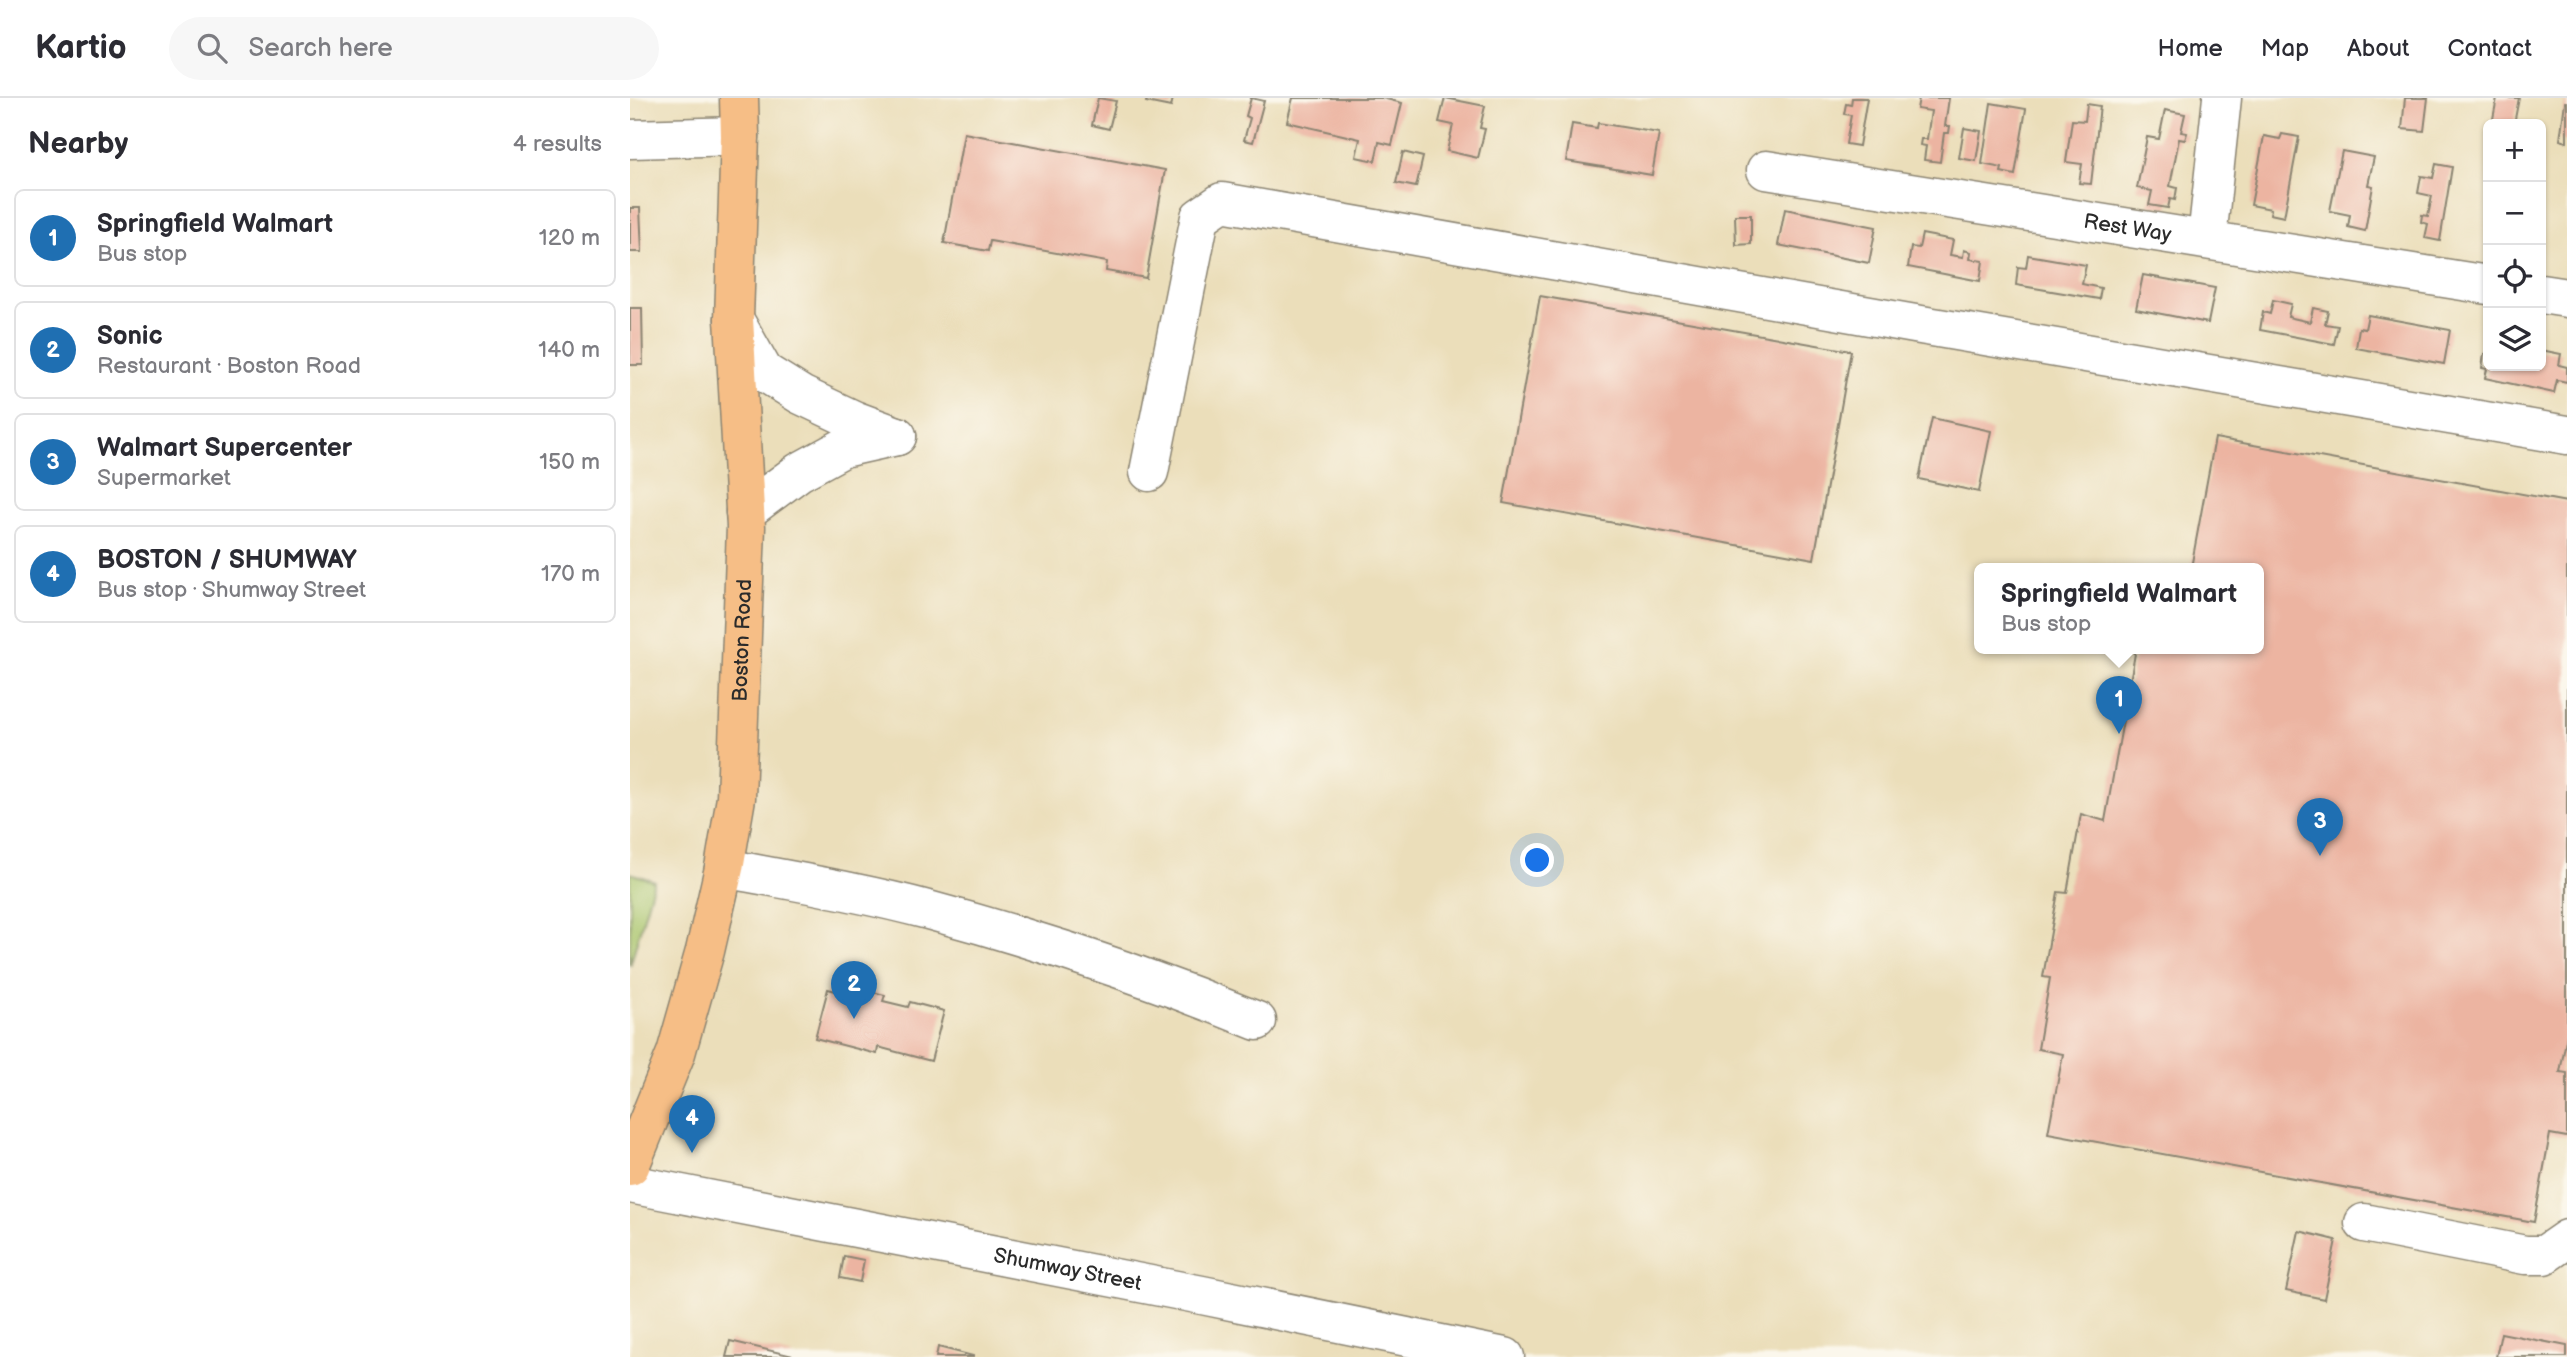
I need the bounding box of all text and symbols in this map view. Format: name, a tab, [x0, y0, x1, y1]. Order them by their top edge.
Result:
search box	[169, 17, 659, 80]
text: Kartio	[35, 28, 127, 68]
icon: search	[193, 29, 231, 67]
text: Search here	[249, 33, 393, 64]
text: Home	[2158, 34, 2223, 63]
text: Map	[2261, 34, 2309, 63]
text: About	[2347, 34, 2409, 63]
text: Contact	[2447, 34, 2532, 63]
map controls	[2483, 119, 2546, 371]
button: +	[2483, 119, 2546, 182]
text: Nearby	[28, 126, 128, 162]
text: 4 results	[513, 130, 602, 158]
button: −	[2483, 182, 2546, 245]
street label: Rest Way	[2082, 208, 2174, 247]
text: Springfield Walmart	[97, 209, 333, 240]
text: 1	[48, 224, 58, 252]
text: 120 m	[539, 224, 600, 252]
text: Bus stop	[97, 240, 187, 268]
button: locate	[2483, 245, 2546, 308]
button: layers	[2483, 308, 2546, 371]
text: Sonic	[97, 321, 163, 352]
text: 2	[46, 336, 60, 364]
text: 140 m	[538, 336, 600, 364]
text: Restaurant · Boston Road	[97, 352, 361, 380]
text: Walmart Supercenter	[97, 433, 352, 464]
text: 3	[46, 448, 60, 476]
text: 150 m	[539, 448, 600, 476]
text: Supermarket	[97, 464, 231, 492]
text: BOSTON / SHUMWAY	[97, 545, 356, 576]
text: 4	[46, 560, 60, 588]
text: 170 m	[541, 560, 600, 588]
popup	[1974, 563, 2264, 654]
text: Bus stop · Shumway Street	[97, 576, 366, 604]
street label: Boston Road	[727, 578, 757, 702]
text: Springfield Walmart	[2001, 579, 2237, 610]
text: Bus stop	[2001, 610, 2091, 638]
pin: 1	[2096, 676, 2142, 734]
pin: 3	[2297, 798, 2343, 856]
your location	[1520, 843, 1554, 877]
pin: 2	[831, 961, 877, 1019]
pin: 4	[669, 1095, 715, 1153]
street label: Shumway Street	[992, 1242, 1144, 1296]

